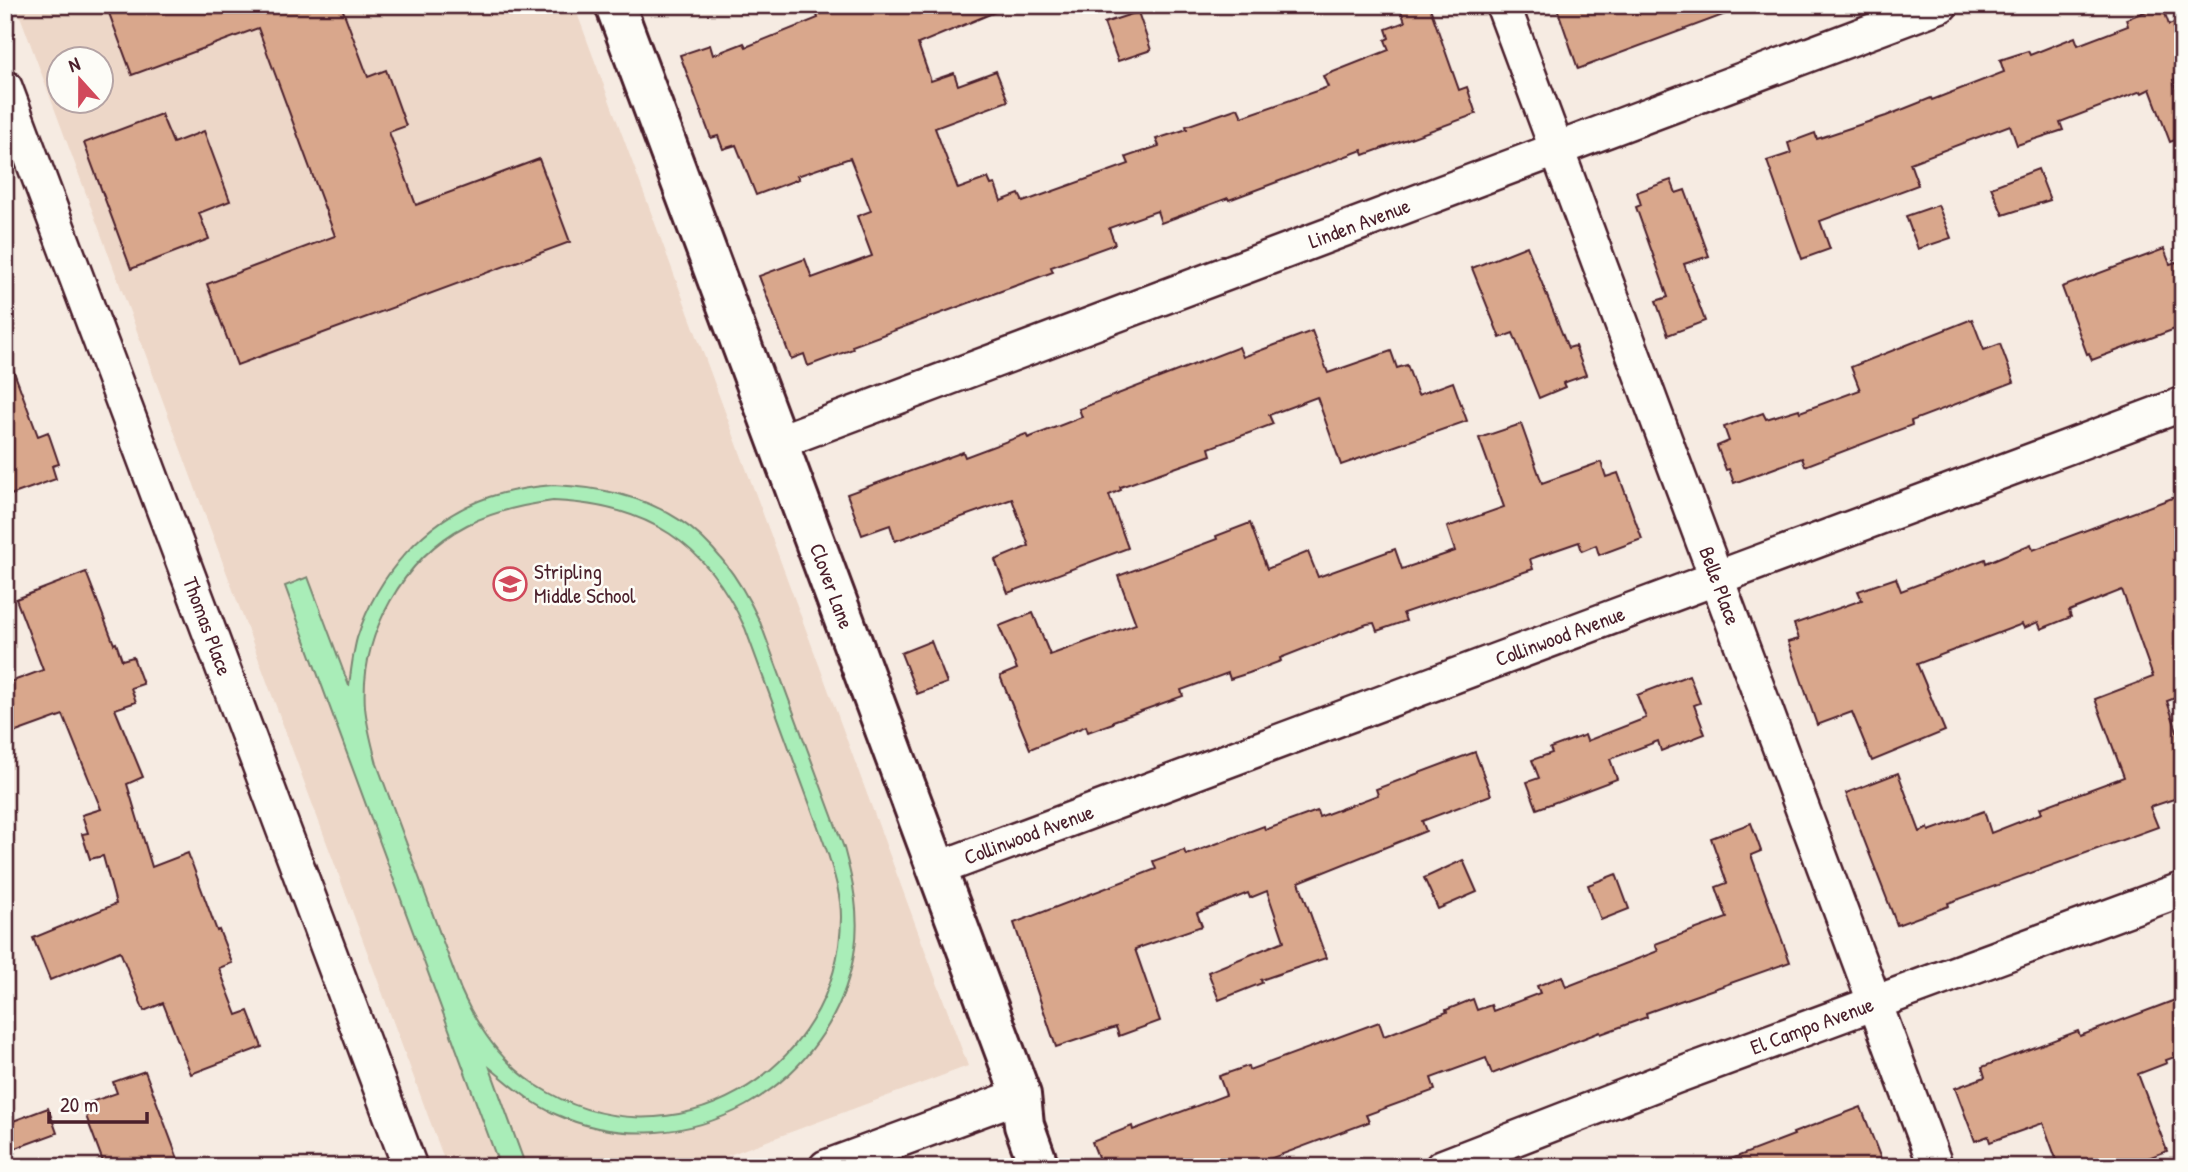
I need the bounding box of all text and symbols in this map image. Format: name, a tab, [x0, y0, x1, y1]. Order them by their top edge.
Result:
north arrow	[46, 46, 116, 116]
text: N	[65, 50, 83, 78]
street label: Linden Avenue	[1304, 191, 1414, 255]
street label: Clover Lane	[803, 539, 861, 633]
street label: Belle Place	[1692, 542, 1748, 629]
place label: Stripling Middle School	[534, 557, 636, 610]
school or university icon: Stripling Middle School	[491, 565, 529, 603]
street label: Thomas Place	[176, 573, 239, 679]
street label: Collinwood Avenue	[1491, 599, 1629, 673]
street label: Collinwood Avenue	[960, 797, 1098, 872]
street label: El Campo Avenue	[1746, 990, 1878, 1062]
scale bar	[49, 1081, 147, 1125]
text: 20 m	[60, 1090, 98, 1119]

